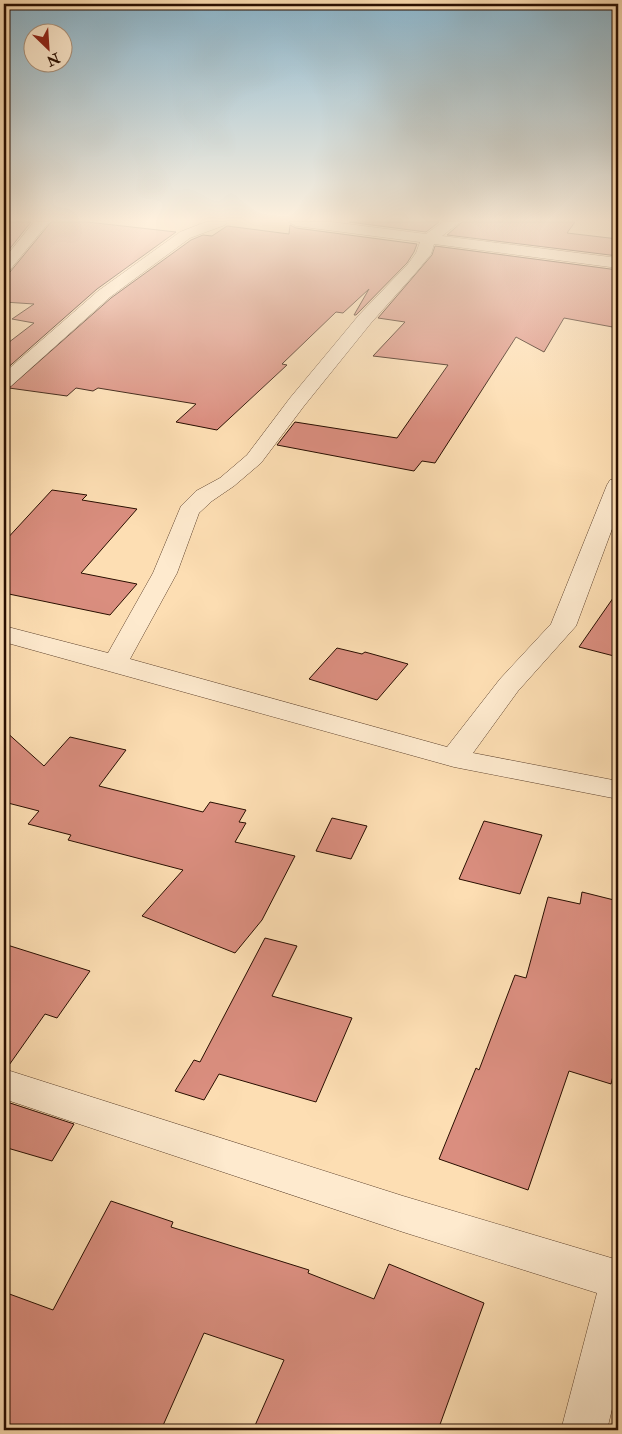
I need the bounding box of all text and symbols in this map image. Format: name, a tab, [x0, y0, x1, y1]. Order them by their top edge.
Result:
north arrow	[22, 22, 72, 72]
text: N	[44, 49, 63, 70]

